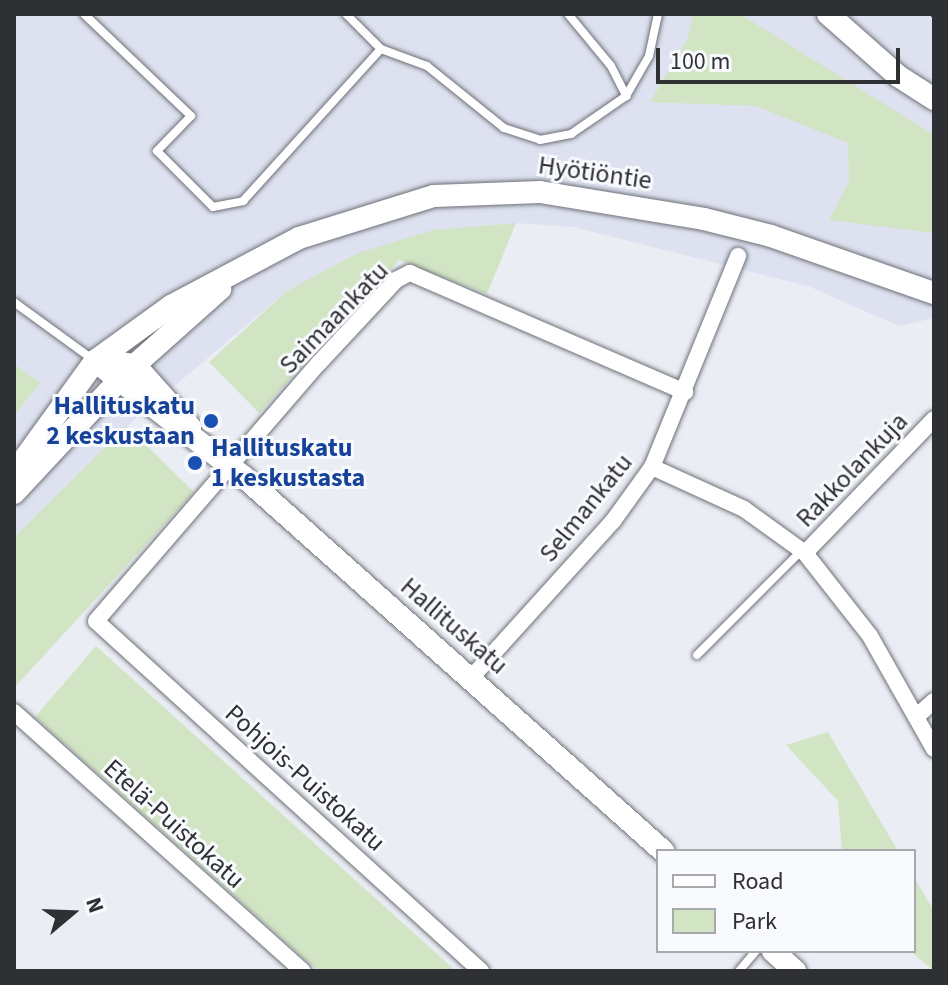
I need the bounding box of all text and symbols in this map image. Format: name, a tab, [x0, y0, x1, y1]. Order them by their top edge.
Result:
scale bar	[660, 32, 904, 82]
text: 100 m	[670, 44, 730, 79]
street label: Hyötiöntie	[536, 150, 654, 196]
street label: Saimaankatu	[273, 255, 395, 381]
place label: Hallituskatu 2 keskustaan	[46, 390, 195, 452]
street label: Rakkolankuja	[790, 406, 914, 534]
marker: Hallituskatu 2 keskustaan	[202, 412, 220, 430]
place label: Hallituskatu 1 keskustasta	[211, 432, 365, 494]
street label: Selmankatu	[533, 447, 639, 569]
marker: Hallituskatu 1 keskustasta	[186, 454, 204, 472]
street label: Hallituskatu	[394, 571, 514, 681]
street label: Pohjois-Puistokatu	[218, 698, 392, 858]
street label: Etelä-Puistokatu	[97, 753, 251, 895]
legend	[656, 849, 916, 953]
text: Road	[732, 864, 784, 899]
north arrow	[32, 873, 112, 953]
text: N	[77, 893, 112, 917]
text: Park	[732, 904, 777, 939]

